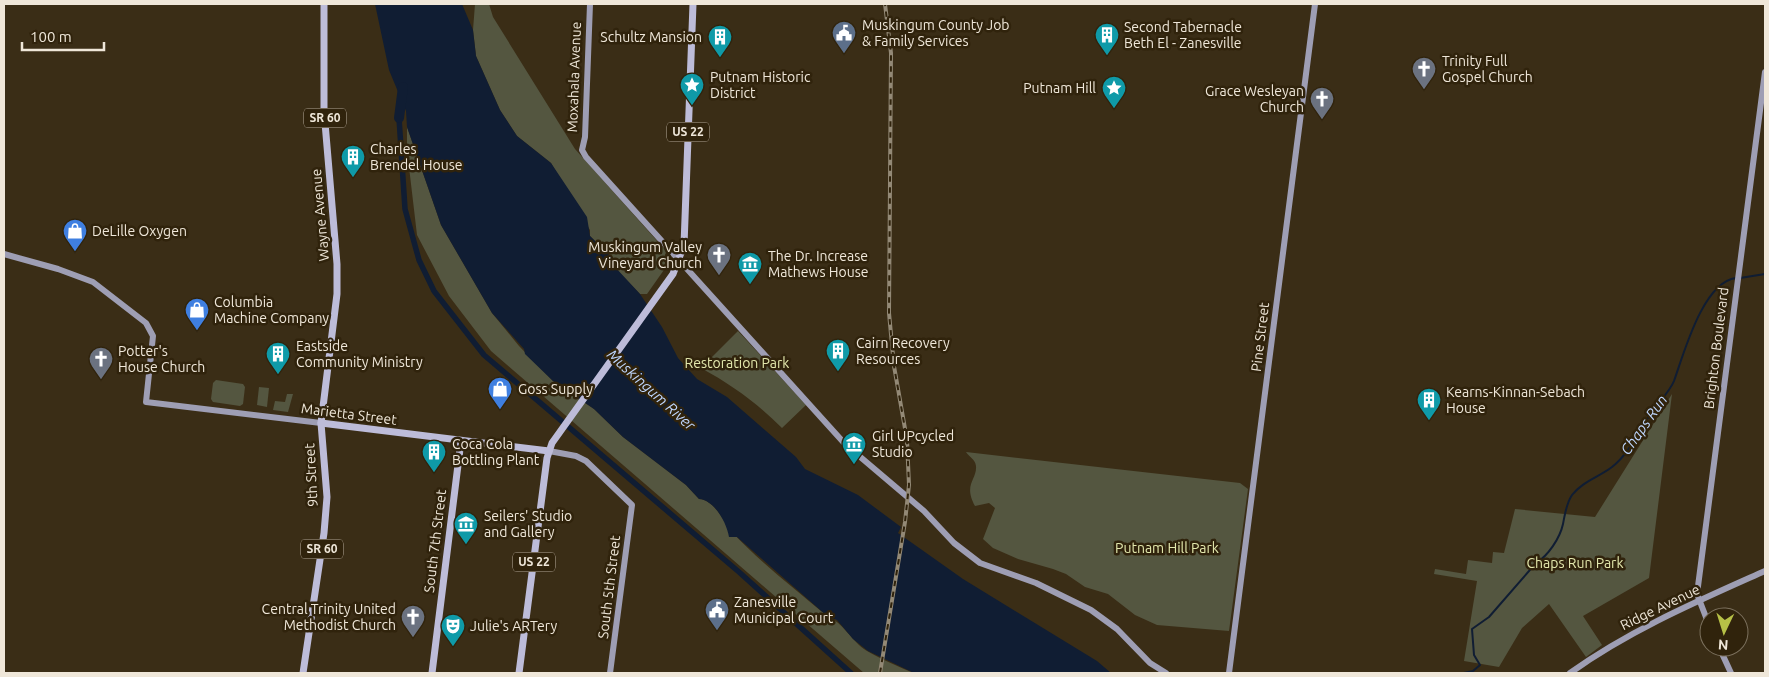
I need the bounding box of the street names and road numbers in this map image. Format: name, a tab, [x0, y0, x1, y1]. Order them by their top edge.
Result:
street label: Moxahala Avenue	[564, 21, 584, 133]
road number: SR 60	[304, 109, 346, 128]
road number: US 22	[667, 122, 709, 142]
street label: Wayne Avenue	[308, 168, 332, 262]
street label: Brighton Boulevard	[1701, 286, 1731, 410]
street label: Pine Street	[1248, 301, 1272, 373]
street label: Marietta Street	[300, 400, 398, 428]
street label: 9th Street	[301, 442, 321, 507]
street label: South 7th Street	[421, 488, 449, 594]
street label: South 5th Street	[595, 534, 623, 640]
road number: SR 60	[301, 540, 343, 558]
road number: US 22	[513, 552, 555, 572]
street label: Ridge Avenue	[1618, 581, 1702, 633]

